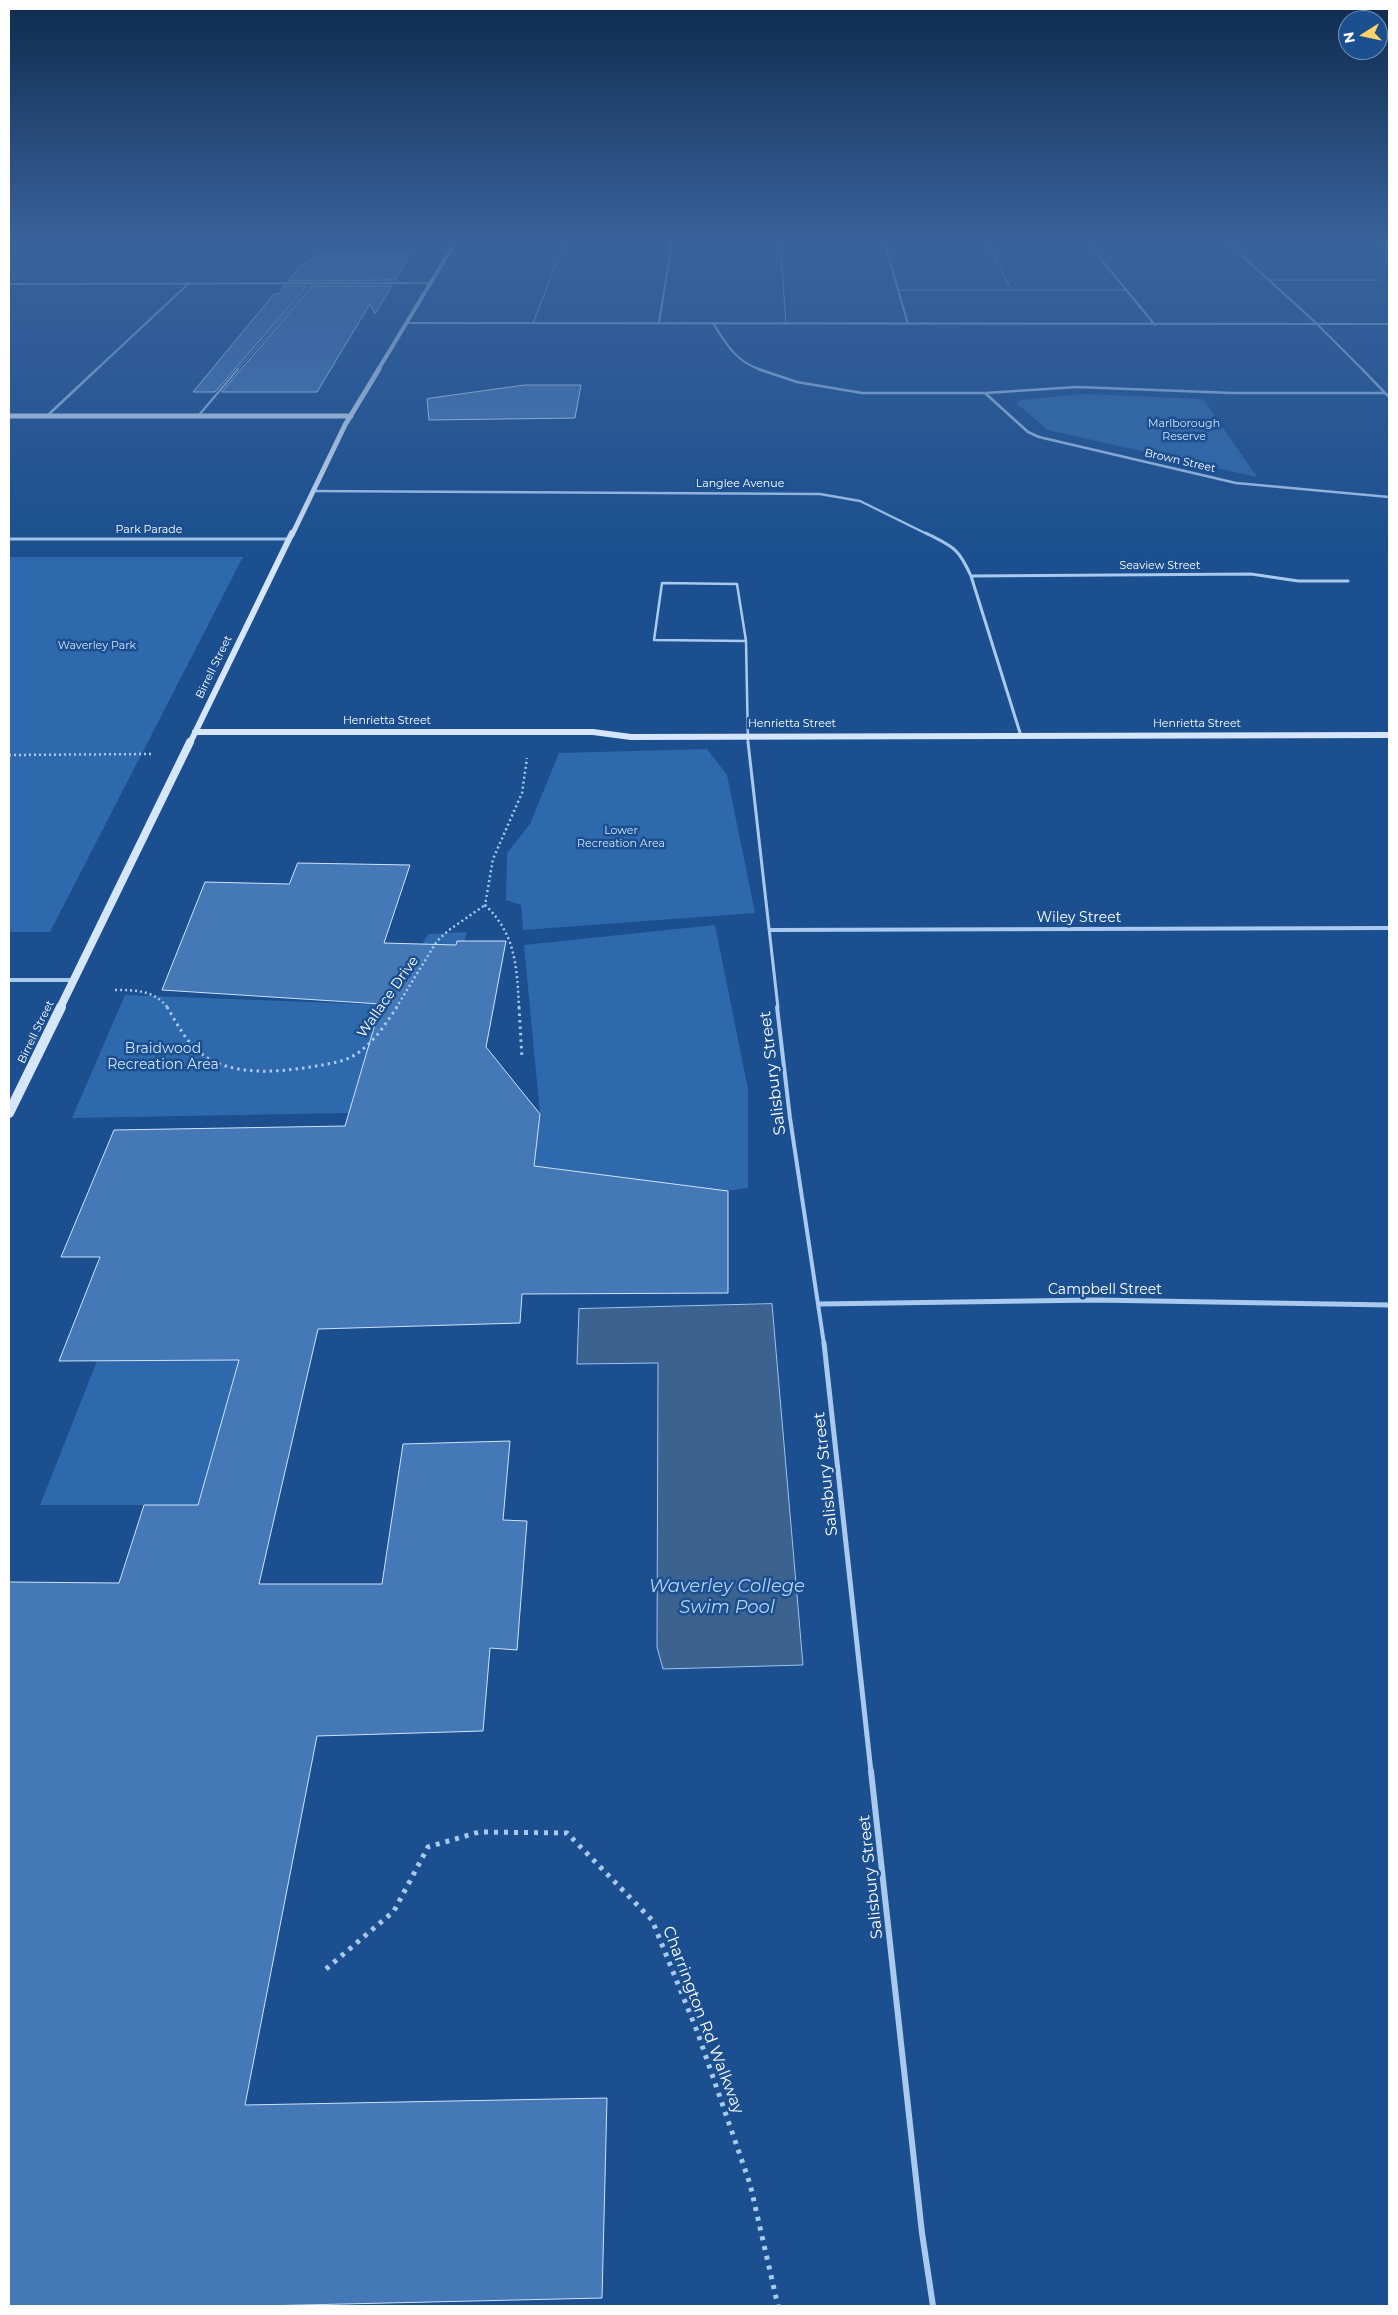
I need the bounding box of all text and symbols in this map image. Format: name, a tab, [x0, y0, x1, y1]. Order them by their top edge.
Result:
north arrow	[1338, 10, 1388, 60]
text: N	[1339, 30, 1359, 45]
park label: Marlborough Reserve	[1148, 417, 1220, 443]
street label: Brown Street	[1143, 446, 1217, 476]
street label: Langlee Avenue	[696, 477, 784, 491]
street label: Park Parade	[116, 523, 182, 537]
street label: Seaview Street	[1120, 559, 1200, 573]
street label: Birrell Street	[193, 633, 235, 701]
park label: Waverley Park	[58, 639, 136, 653]
street label: Henrietta Street	[343, 714, 431, 728]
street label: Henrietta Street	[748, 717, 836, 731]
street label: Henrietta Street	[1153, 717, 1241, 731]
park label: Lower Recreation Area	[577, 824, 665, 850]
street label: Wiley Street	[1037, 910, 1121, 926]
street label: Wallace Drive	[354, 953, 422, 1041]
street label: Birrell Street	[15, 998, 57, 1066]
street label: Salisbury Street	[756, 1010, 790, 1136]
park label: Braidwood Recreation Area	[107, 1041, 219, 1074]
street label: Campbell Street	[1048, 1282, 1162, 1298]
street label: Salisbury Street	[810, 1411, 842, 1537]
water label: Waverley College Swim Pool	[649, 1576, 805, 1618]
street label: Salisbury Street	[855, 1814, 887, 1940]
street label: Charrington Rd Walkway	[658, 1923, 748, 2117]

